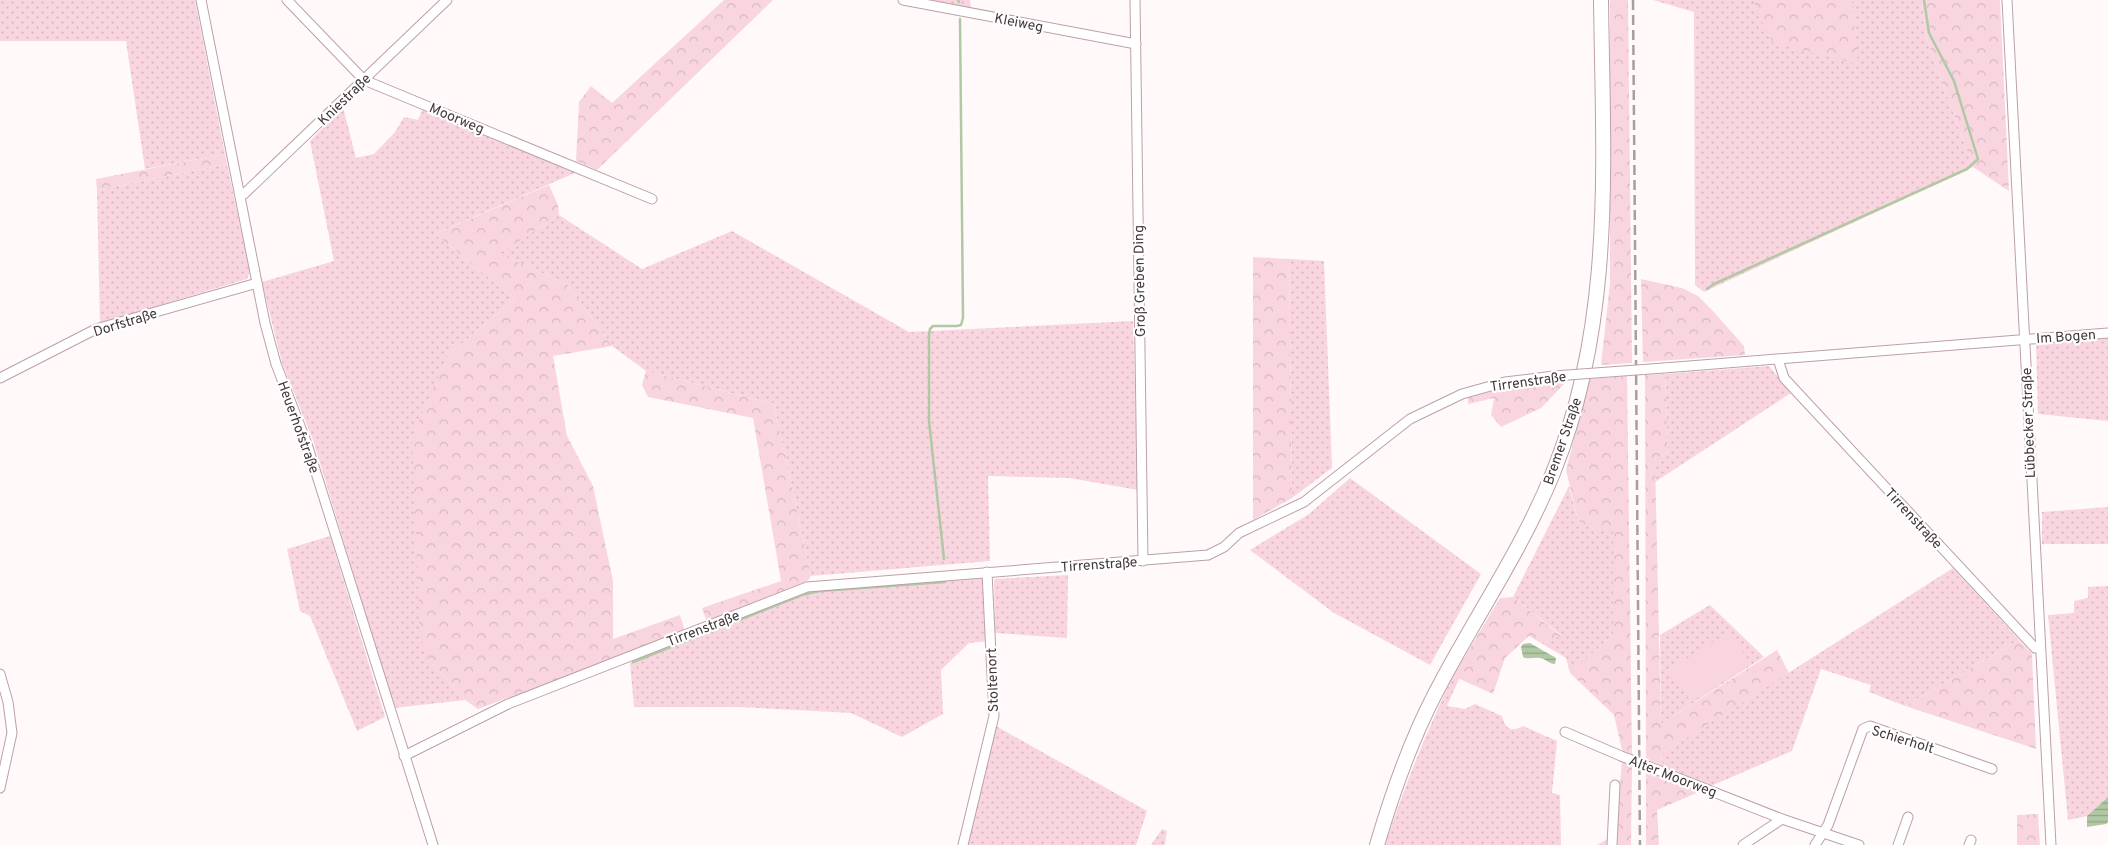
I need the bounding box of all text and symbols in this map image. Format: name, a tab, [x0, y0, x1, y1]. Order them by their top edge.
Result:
street label: Kleiweg	[993, 10, 1045, 37]
street label: Kniestraße	[315, 71, 375, 129]
street label: Moorweg	[426, 100, 486, 139]
street label: Groß Greben Ding	[1131, 225, 1150, 337]
street label: Dorfstraße	[91, 306, 159, 341]
street label: Im Bogen	[2036, 327, 2097, 348]
street label: Lübbecker Straße	[2019, 367, 2040, 479]
street label: Tirrenstraße	[1489, 369, 1567, 396]
street label: Heuerhofstraße	[273, 379, 322, 476]
street label: Bremer Straße	[1541, 396, 1586, 487]
street label: Tirrenstraße	[1881, 485, 1945, 553]
street label: Tirrenstraße	[1060, 554, 1138, 577]
street label: Tirrenstraße	[665, 608, 742, 651]
street label: Stoltenort	[984, 647, 1003, 712]
street label: Schierholt	[1869, 723, 1936, 758]
street label: Alter Moorweg	[1626, 753, 1719, 802]

